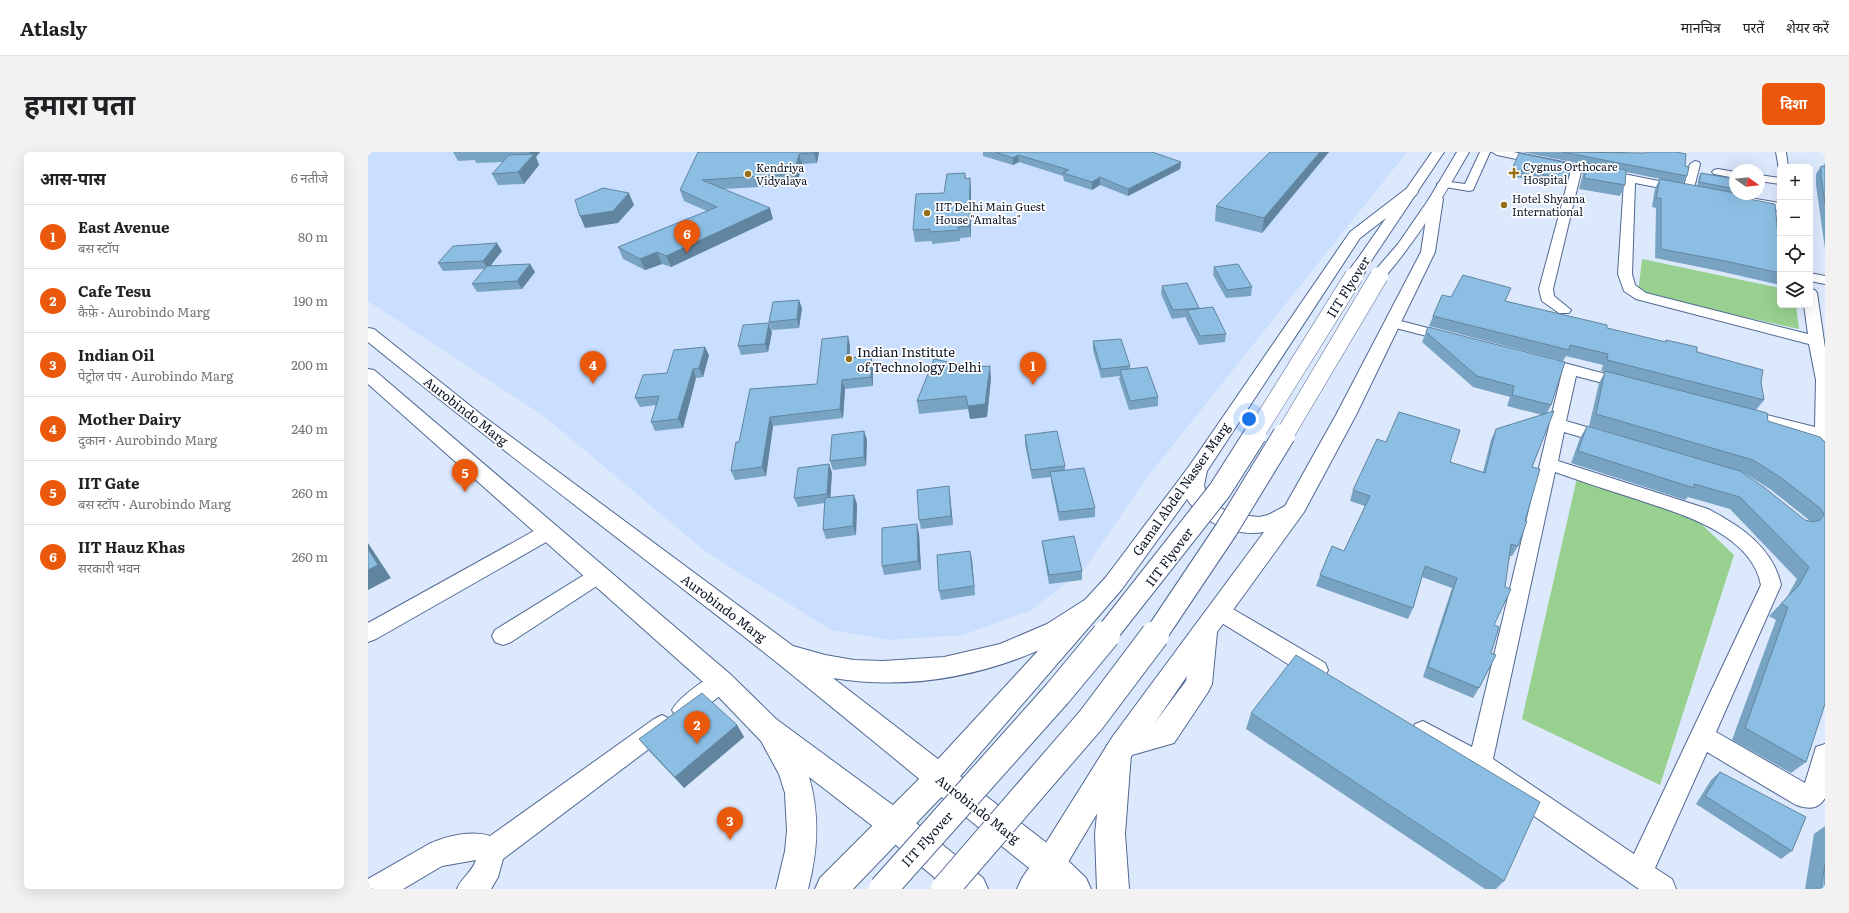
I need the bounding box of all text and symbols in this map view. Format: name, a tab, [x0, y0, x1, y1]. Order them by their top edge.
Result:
text: Atlasly	[20, 14, 87, 42]
text: मानचित्र	[1681, 17, 1721, 37]
text: परतें	[1743, 17, 1764, 37]
text: शेयर करें	[1786, 17, 1829, 37]
text: हमारा पता	[24, 82, 135, 124]
button: दिशा	[1762, 83, 1825, 125]
place label: Cygnus Orthocare Hospital	[1523, 158, 1618, 187]
place label: Kendriya Vidyalaya	[756, 159, 807, 188]
north arrow	[1729, 164, 1765, 200]
map controls	[1777, 164, 1813, 308]
button: +	[1777, 164, 1813, 200]
text: आस-पास	[40, 165, 106, 190]
marker: Cygnus Orthocare Hospital	[1508, 167, 1520, 179]
text: 6 नतीजे	[291, 168, 328, 187]
marker: Kendriya Vidyalaya	[743, 169, 753, 179]
place label: Hotel Shyama International	[1512, 190, 1585, 219]
place label: IIT Delhi Main Guest House "Amaltas"	[935, 198, 1046, 227]
marker: Hotel Shyama International	[1499, 200, 1509, 210]
button: −	[1777, 200, 1813, 236]
marker: IIT Delhi Main Guest House "Amaltas"	[922, 208, 932, 218]
text: East Avenue	[78, 215, 170, 238]
pin: 6	[674, 220, 700, 253]
text: 1	[50, 227, 56, 246]
text: 80 m	[298, 227, 328, 246]
button: locate	[1777, 236, 1813, 272]
text: बस स्टॉप	[78, 238, 119, 257]
street label: IIT Flyover	[1321, 252, 1374, 321]
button: layers	[1777, 272, 1813, 308]
text: Cafe Tesu	[78, 279, 151, 302]
text: 2	[50, 291, 56, 310]
text: 190 m	[293, 291, 328, 310]
text: कैफ़े · Aurobindo Marg	[78, 302, 210, 321]
place label: Indian Institute of Technology Delhi	[857, 342, 982, 376]
text: Indian Oil	[78, 343, 154, 366]
pin: 4	[580, 351, 606, 384]
pin: 1	[1020, 352, 1046, 385]
marker: Indian Institute of Technology Delhi	[844, 354, 854, 364]
text: 3	[49, 355, 57, 374]
text: 200 m	[291, 355, 328, 374]
text: पेट्रोल पंप · Aurobindo Marg	[78, 366, 233, 385]
street label: Aurobindo Marg	[420, 372, 513, 450]
text: Mother Dairy	[78, 407, 181, 430]
your location	[1239, 409, 1259, 429]
street label: Gamal Abdel Nasser Marg	[1127, 418, 1234, 559]
text: 4	[49, 419, 57, 438]
text: 240 m	[292, 419, 328, 438]
text: दुकान · Aurobindo Marg	[78, 430, 217, 449]
pin: 5	[452, 459, 478, 492]
text: IIT Gate	[78, 471, 139, 494]
text: 5	[49, 483, 57, 502]
text: 260 m	[292, 483, 328, 502]
text: बस स्टॉप · Aurobindo Marg	[78, 494, 231, 513]
street label: IIT Flyover	[1140, 523, 1198, 590]
text: IIT Hauz Khas	[78, 535, 185, 558]
text: 6	[49, 547, 57, 566]
text: 260 m	[292, 547, 328, 566]
text: सरकारी भवन	[78, 558, 140, 577]
street label: Aurobindo Marg	[678, 569, 771, 646]
pin: 2	[684, 711, 710, 744]
street label: Aurobindo Marg	[932, 770, 1025, 848]
street label: IIT Flyover	[896, 806, 957, 871]
pin: 3	[717, 807, 743, 840]

